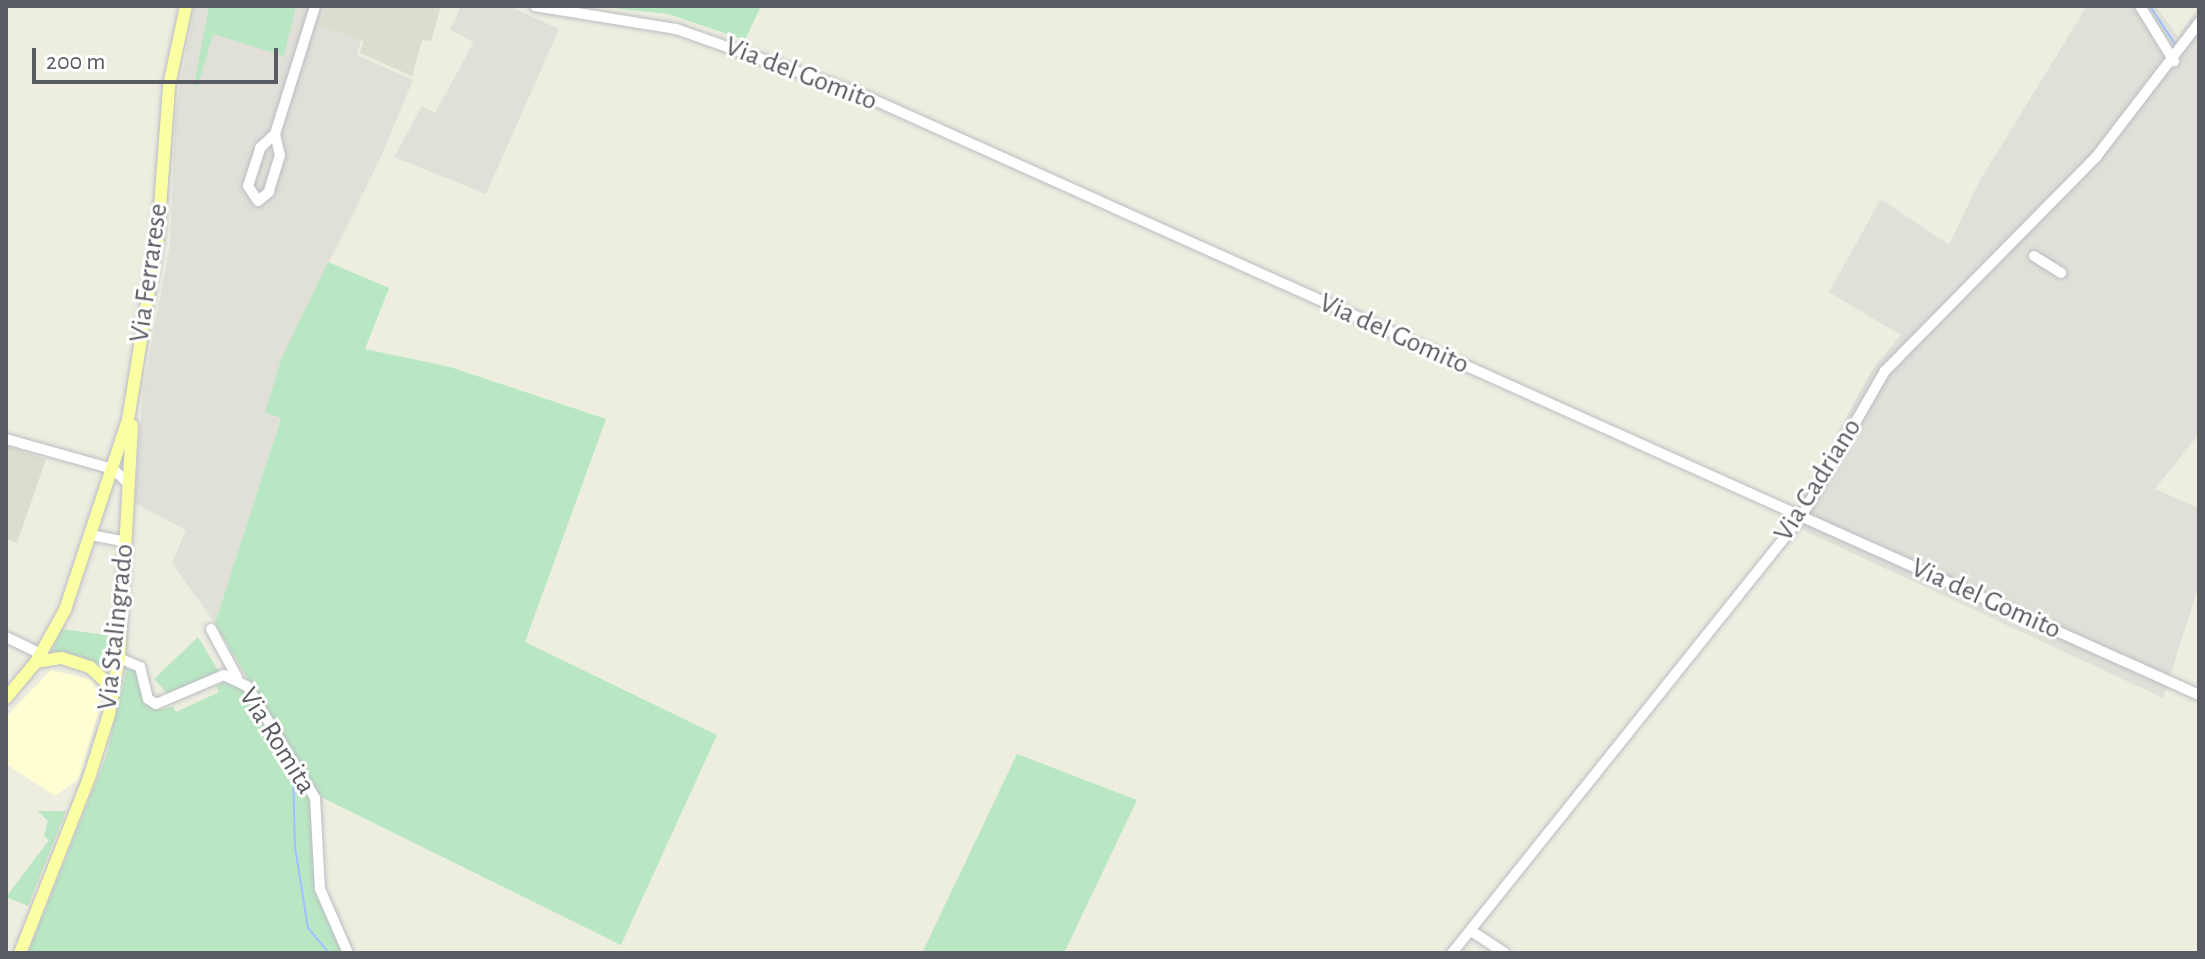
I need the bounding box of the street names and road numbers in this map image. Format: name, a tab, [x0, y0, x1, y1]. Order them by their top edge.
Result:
street label: Via del Gomito	[720, 30, 882, 118]
street label: Via Ferrarese	[123, 201, 175, 345]
street label: Via del Gomito	[1314, 286, 1474, 382]
street label: Via Cadriano	[1767, 412, 1869, 548]
street label: Via Stalingrado	[91, 542, 141, 712]
street label: Via del Gomito	[1906, 551, 2066, 647]
street label: Via Romita	[231, 682, 323, 800]

